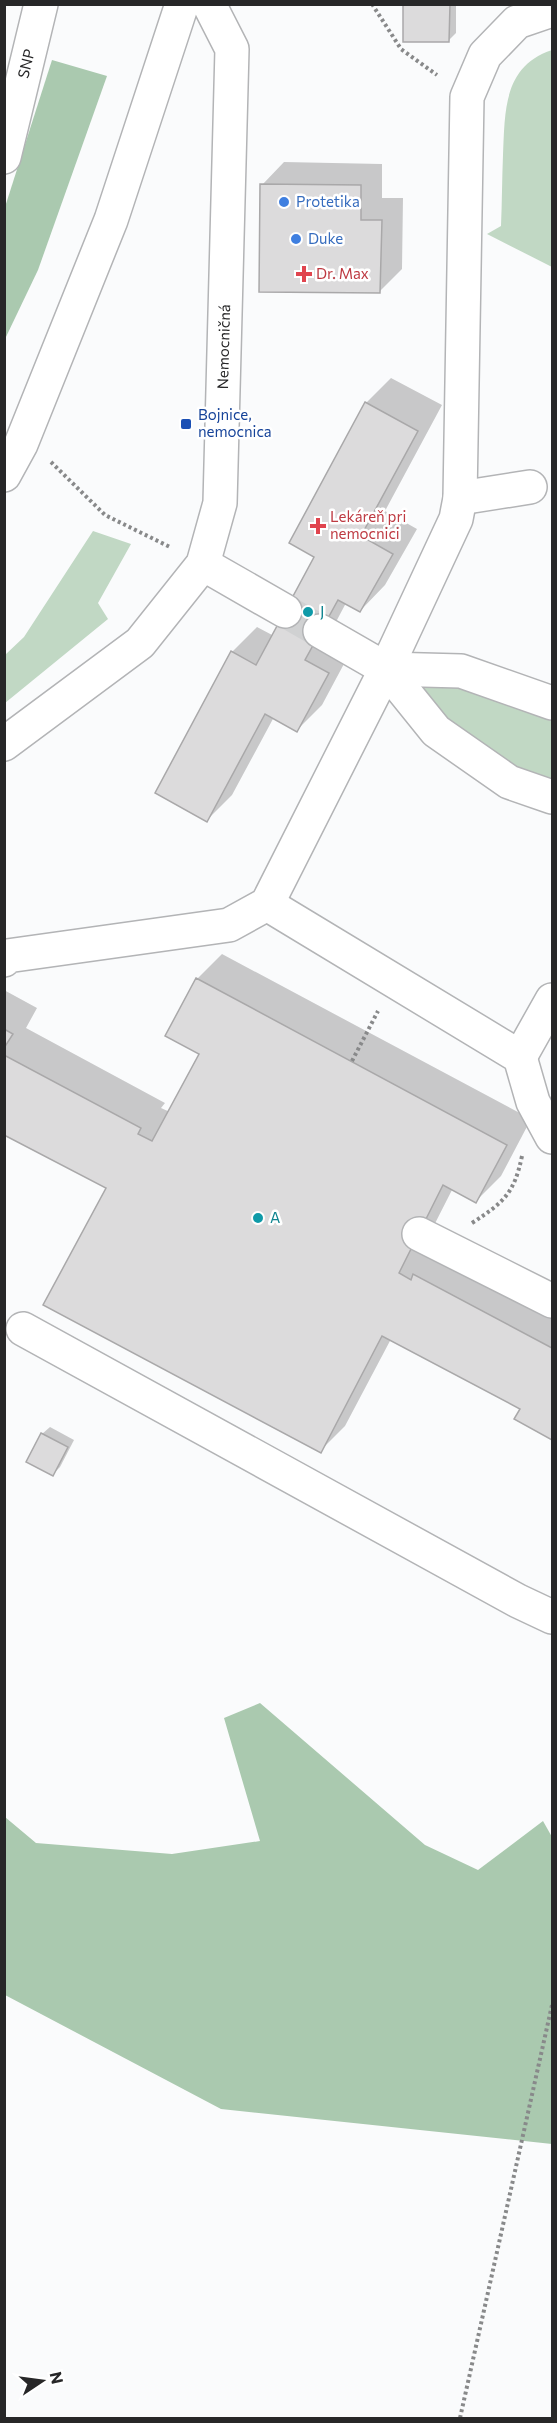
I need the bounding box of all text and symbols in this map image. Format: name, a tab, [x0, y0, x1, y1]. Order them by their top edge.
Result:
street label: SNP	[13, 47, 38, 80]
place label: Protetika	[296, 192, 360, 210]
marker: Protetika	[277, 195, 291, 209]
place label: Duke	[308, 229, 343, 247]
marker: Duke	[289, 232, 303, 246]
place label: Dr. Max	[316, 264, 369, 282]
marker: Dr. Max	[297, 267, 311, 281]
street label: Nemocničná	[213, 304, 233, 390]
place label: Bojnice, nemocnica	[198, 405, 272, 440]
marker: Bojnice, nemocnica	[179, 417, 193, 431]
place label: Lekáreň pri nemocnici	[330, 507, 406, 542]
marker: Lekáreň pri nemocnici	[311, 519, 325, 533]
place label: J	[320, 602, 324, 620]
marker: J	[301, 605, 315, 619]
place label: A	[270, 1208, 280, 1226]
marker: A	[251, 1211, 265, 1225]
north arrow	[12, 2351, 72, 2411]
text: N	[46, 2370, 68, 2385]

